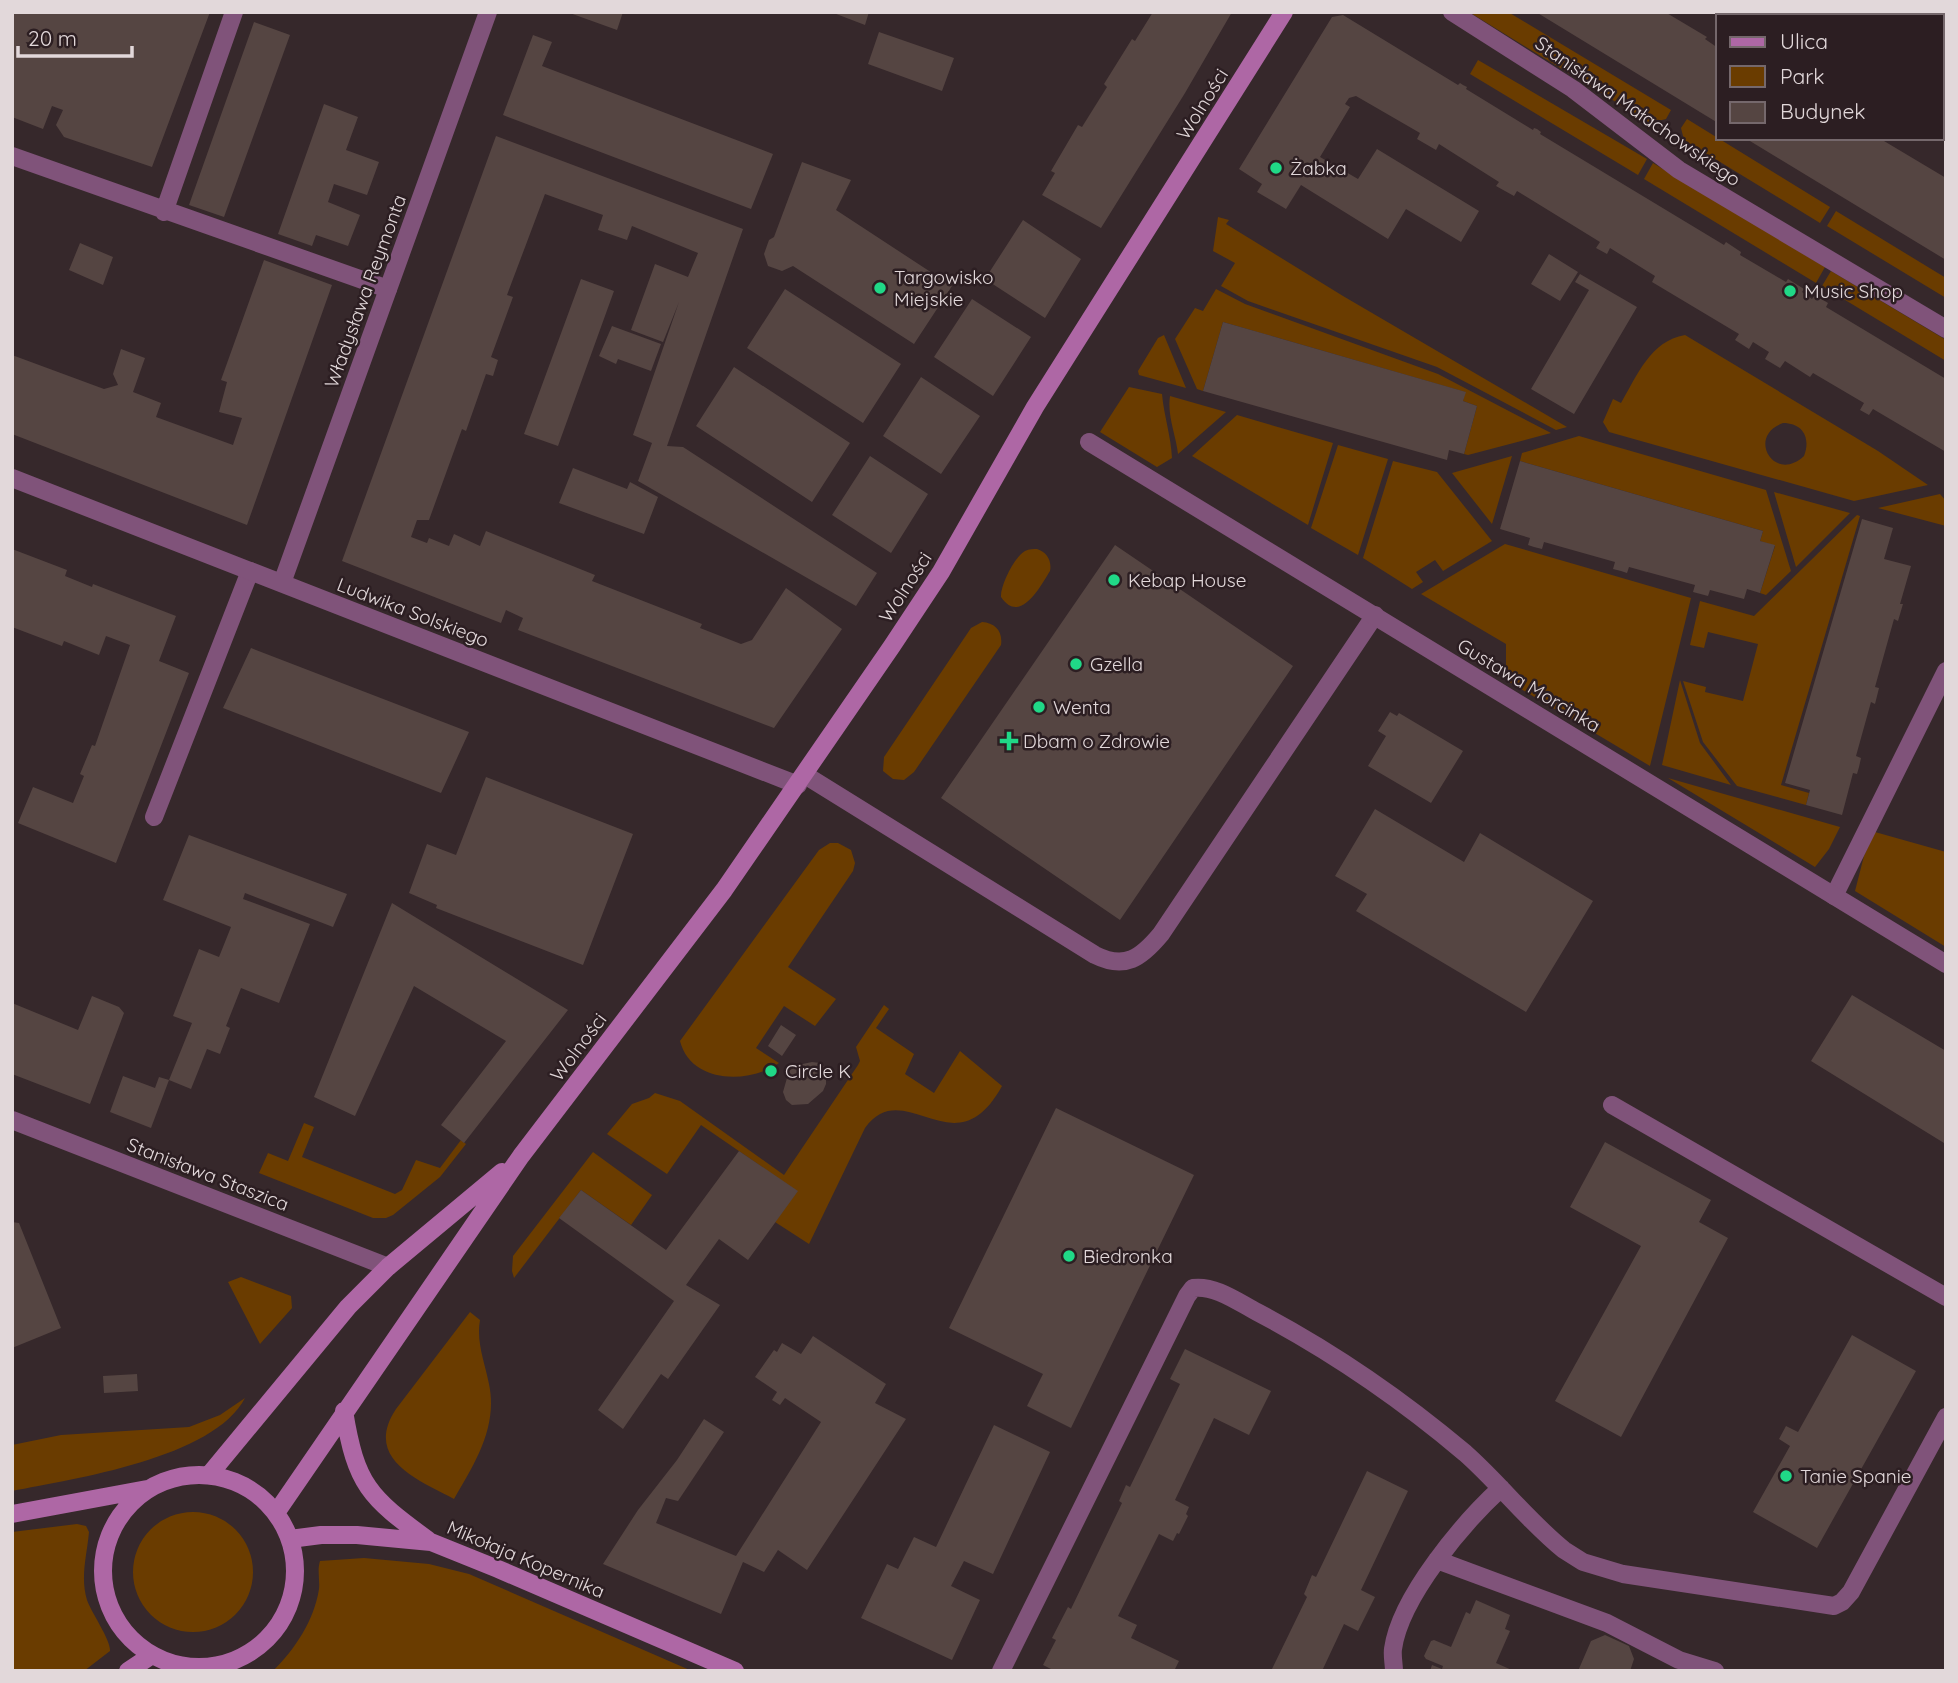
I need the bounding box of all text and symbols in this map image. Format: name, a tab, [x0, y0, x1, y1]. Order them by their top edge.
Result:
scale bar	[18, 14, 131, 58]
legend	[1716, 14, 1944, 140]
text: 20 m	[28, 25, 77, 51]
text: Ulica	[1780, 28, 1828, 54]
street label: Stanisława Małachowskiego	[1531, 31, 1745, 191]
text: Park	[1780, 63, 1824, 89]
street label: Wolności	[1171, 64, 1233, 144]
text: Budynek	[1780, 98, 1866, 124]
place label: Żabka	[1290, 156, 1347, 180]
marker: Żabka	[1268, 160, 1284, 176]
street label: Władysława Reymonta	[319, 191, 411, 391]
place label: Targowisko Miejskie	[894, 265, 994, 311]
place label: Music Shop	[1804, 279, 1903, 303]
marker: Targowisko Miejskie	[872, 280, 888, 296]
marker: Music Shop	[1782, 283, 1798, 299]
street label: Wolności	[873, 547, 937, 627]
place label: Kebap House	[1128, 568, 1247, 592]
street label: Ludwika Solskiego	[334, 572, 492, 652]
marker: Kebap House	[1106, 572, 1122, 588]
street label: Gustawa Morcinka	[1453, 633, 1605, 737]
place label: Gzella	[1090, 652, 1143, 676]
marker: Gzella	[1068, 656, 1084, 672]
place label: Wenta	[1053, 695, 1111, 719]
marker: Wenta	[1031, 699, 1047, 715]
place label: Dbam o Zdrowie	[1023, 729, 1170, 753]
marker: Dbam o Zdrowie	[1001, 733, 1017, 749]
street label: Wolności	[545, 1008, 611, 1086]
place label: Circle K	[785, 1059, 851, 1083]
marker: Circle K	[763, 1063, 779, 1079]
street label: Stanisława Staszica	[124, 1132, 292, 1216]
place label: Biedronka	[1083, 1244, 1173, 1268]
marker: Biedronka	[1061, 1248, 1077, 1264]
place label: Tanie Spanie	[1800, 1464, 1912, 1488]
marker: Tanie Spanie	[1778, 1468, 1794, 1484]
street label: Mikołaja Kopernika	[444, 1515, 608, 1603]

